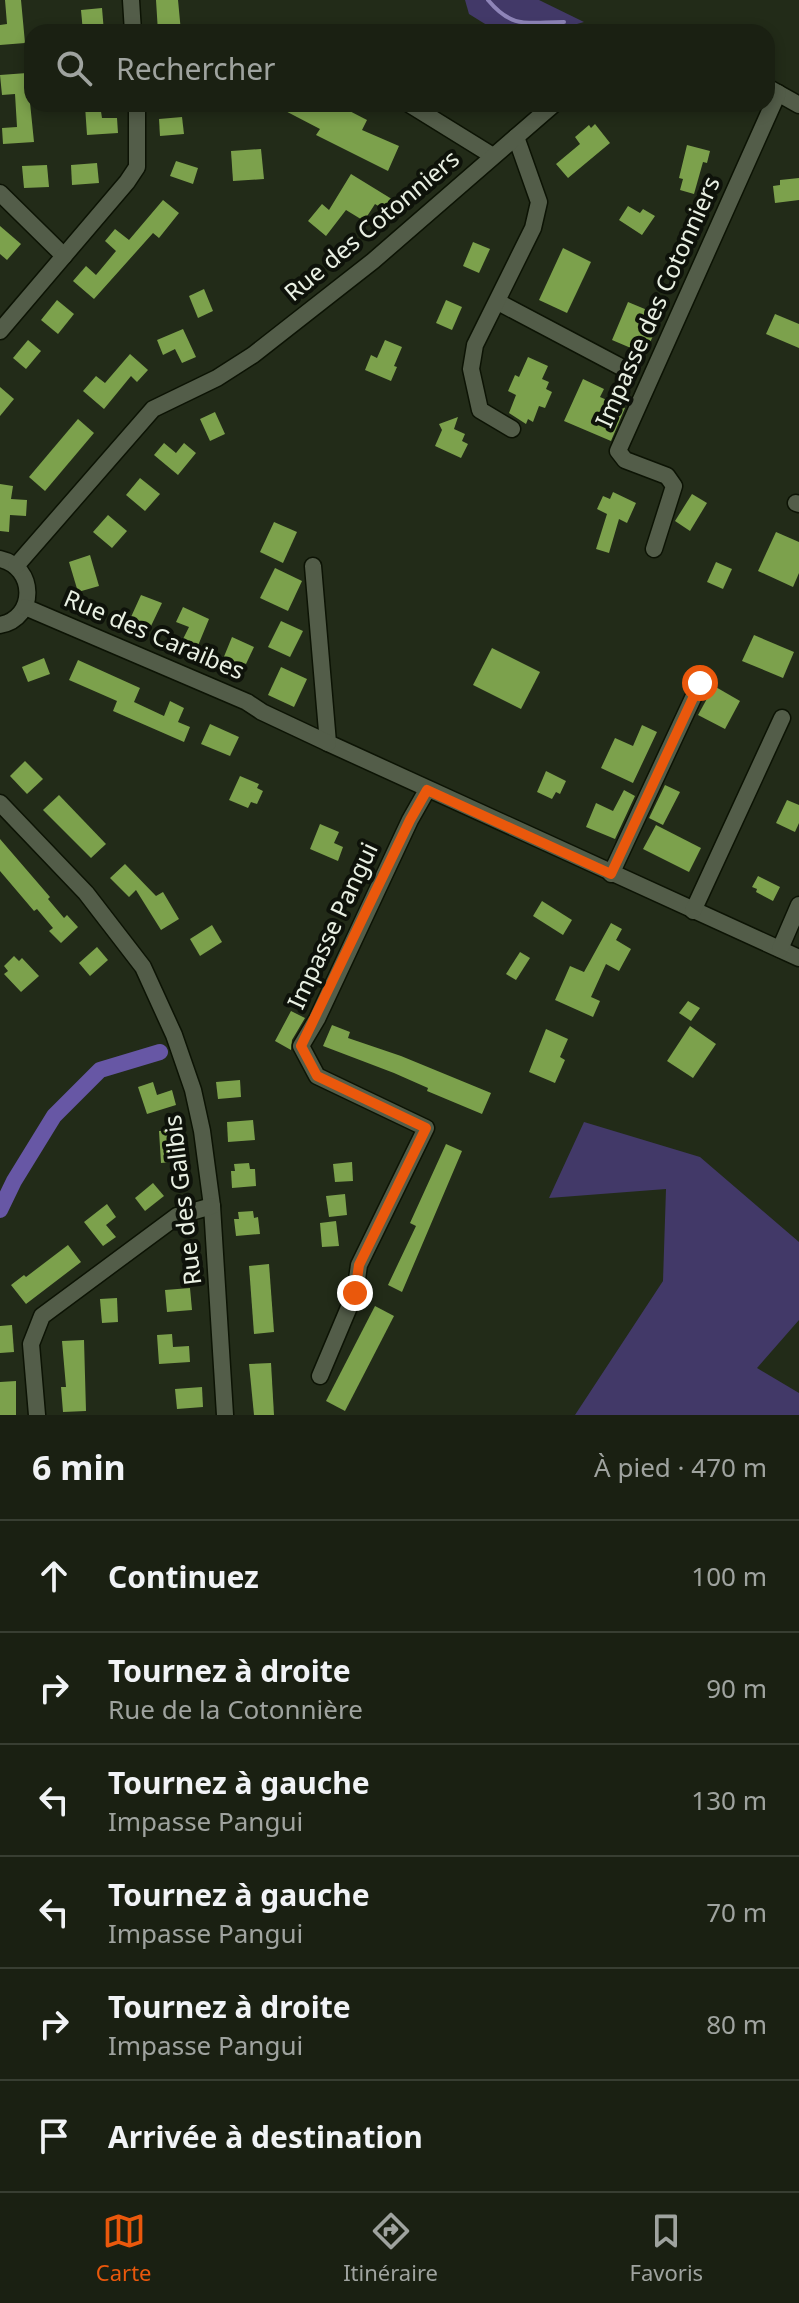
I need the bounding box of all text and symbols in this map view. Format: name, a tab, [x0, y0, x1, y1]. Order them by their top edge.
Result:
search box	[24, 24, 775, 112]
icon: search	[52, 46, 96, 90]
text: Rechercher	[116, 48, 275, 89]
street label: Rue des Cotonniers	[276, 142, 466, 308]
street label: Impasse des Cotonniers	[586, 171, 727, 432]
street label: Rue des Caraibes	[59, 581, 250, 687]
route start	[682, 665, 718, 701]
street label: Impasse Pangui	[279, 837, 385, 1014]
street label: Rue des Galibis	[155, 1113, 208, 1287]
route end	[337, 1275, 373, 1311]
text: 6 min	[32, 1444, 126, 1490]
text: À pied · 470 m	[594, 1449, 767, 1485]
icon: ahead	[32, 1554, 76, 1598]
text: Continuez	[108, 1556, 259, 1597]
text: 100 m	[691, 1558, 767, 1594]
text: Tournez à droite	[108, 1650, 351, 1691]
icon: right	[32, 1666, 76, 1710]
text: 90 m	[706, 1670, 767, 1706]
text: Rue de la Cotonnière	[108, 1691, 363, 1727]
text: Tournez à gauche	[108, 1762, 370, 1803]
icon: left	[32, 1778, 76, 1822]
text: 130 m	[691, 1782, 767, 1818]
text: Impasse Pangui	[108, 1803, 303, 1839]
text: Tournez à gauche	[108, 1874, 370, 1915]
icon: left	[32, 1890, 76, 1934]
text: 70 m	[706, 1894, 767, 1930]
text: Impasse Pangui	[108, 1915, 303, 1951]
text: Tournez à droite	[108, 1986, 351, 2027]
icon: right	[32, 2002, 76, 2046]
text: 80 m	[706, 2006, 767, 2042]
text: Impasse Pangui	[108, 2027, 303, 2063]
icon: arrive	[32, 2114, 76, 2158]
text: Arrivée à destination	[108, 2116, 423, 2157]
tab: Carte	[96, 2209, 152, 2287]
tab: Itinéraire	[343, 2209, 438, 2287]
tab: Favoris	[630, 2209, 703, 2287]

